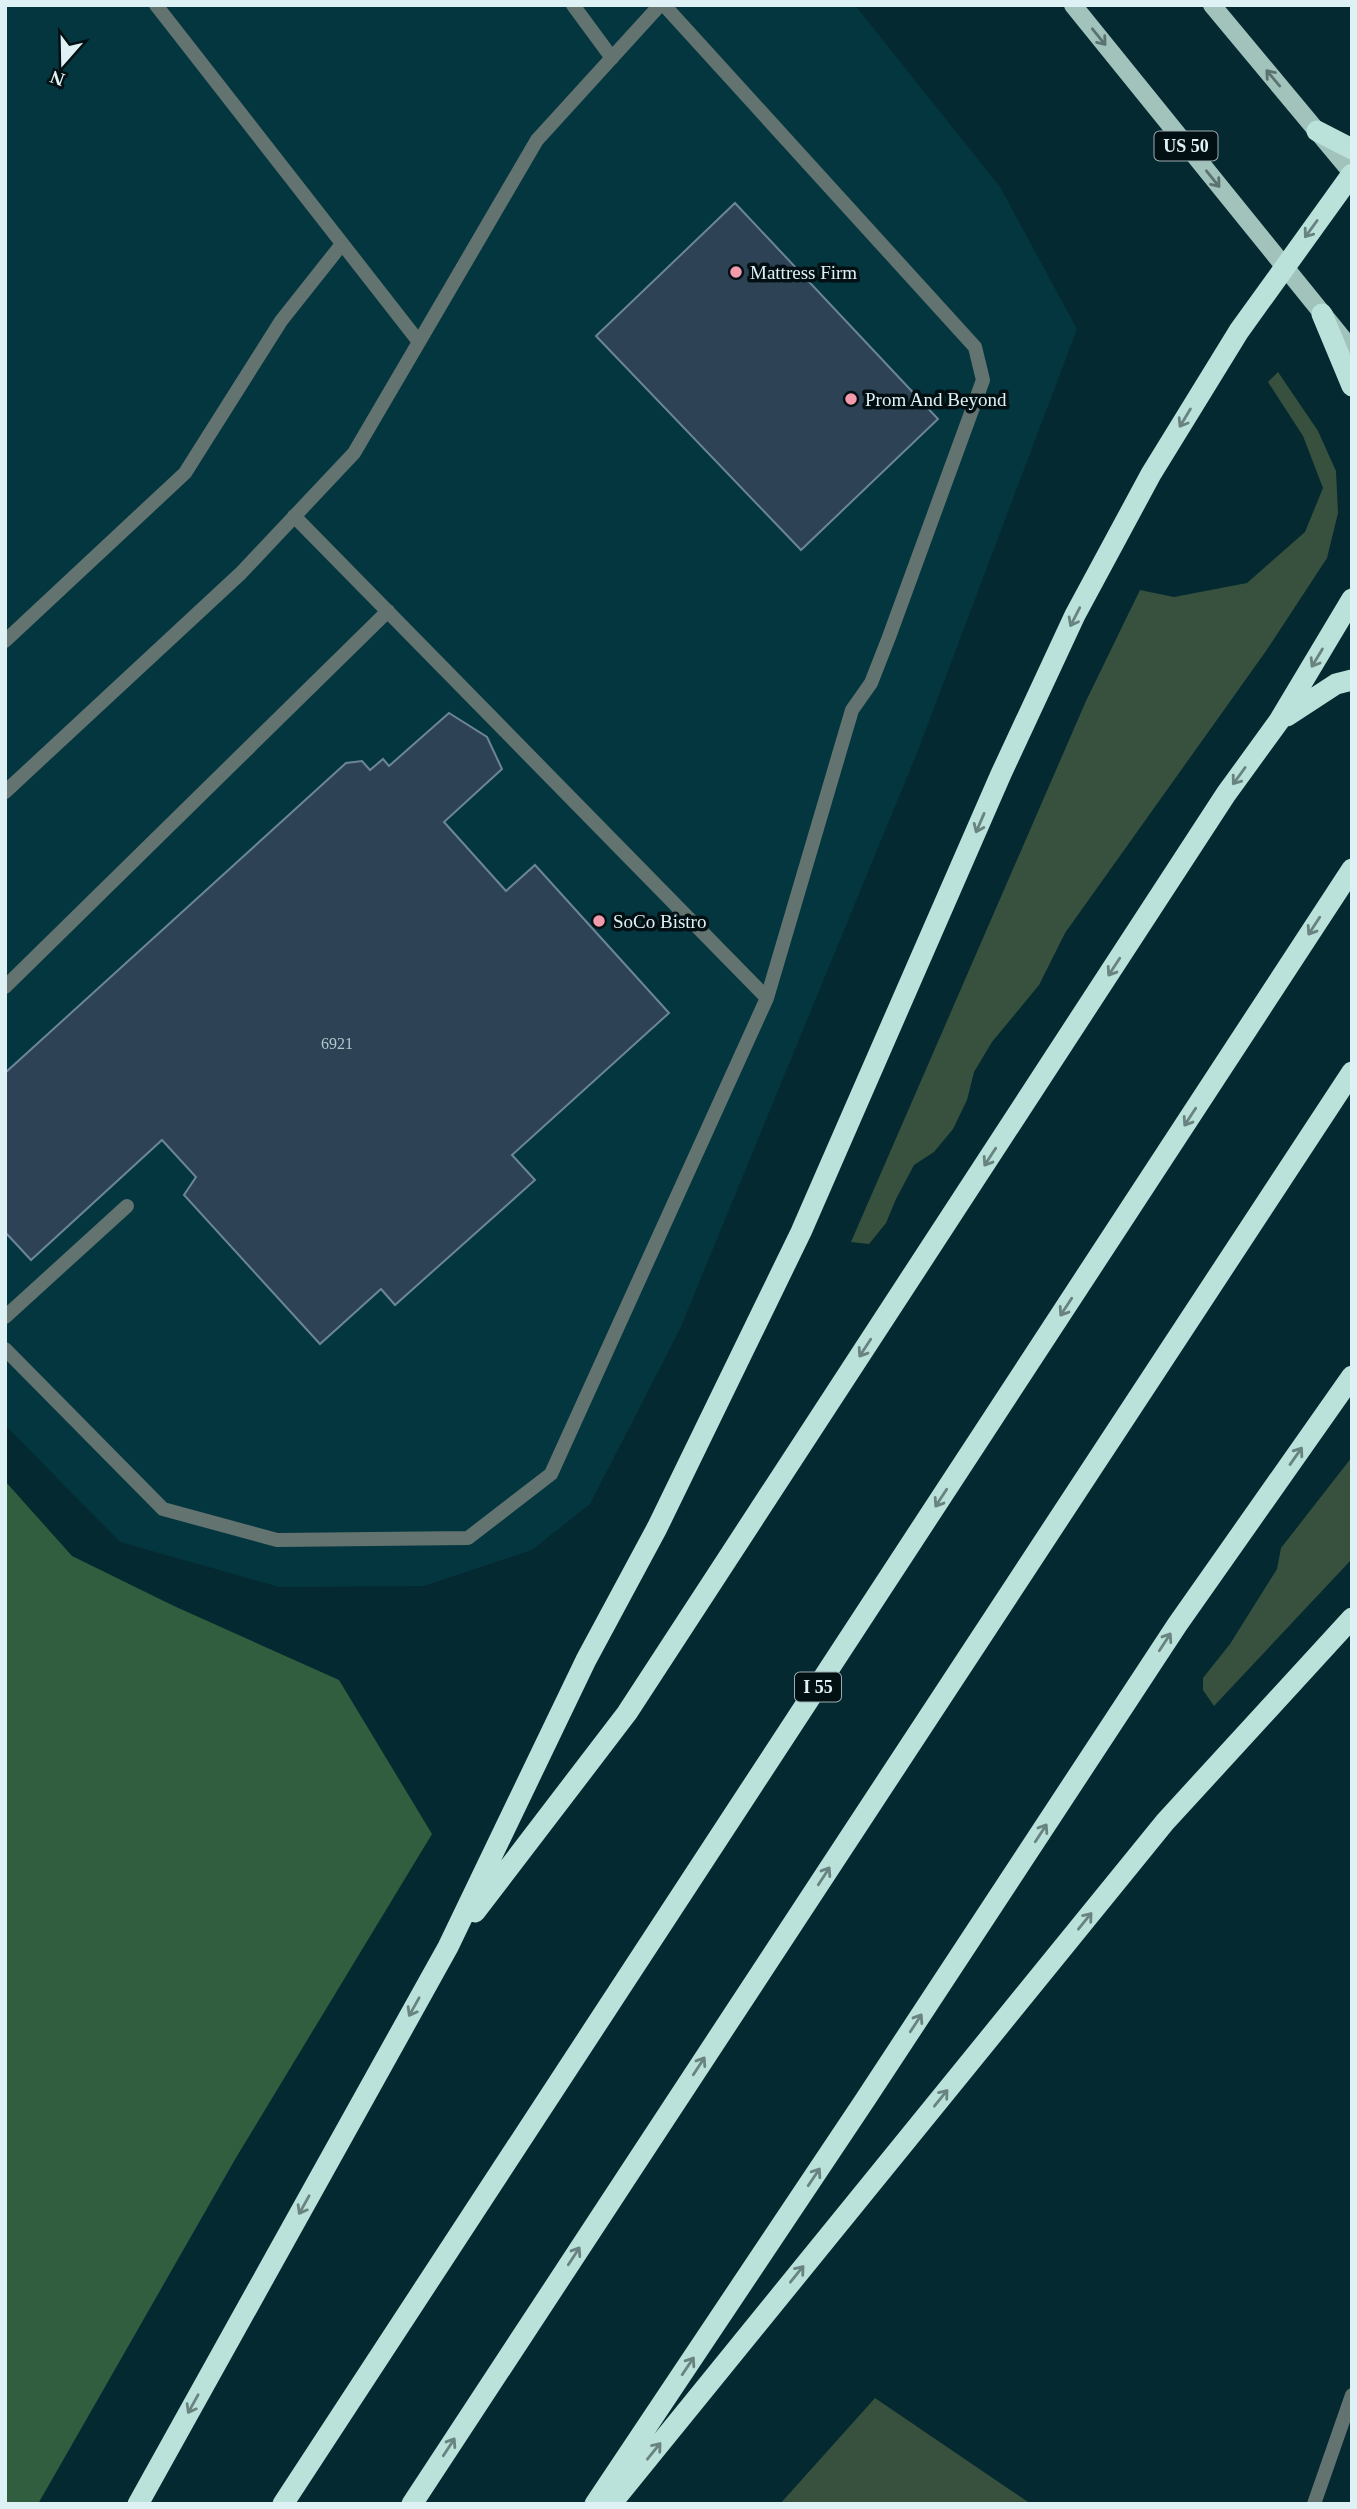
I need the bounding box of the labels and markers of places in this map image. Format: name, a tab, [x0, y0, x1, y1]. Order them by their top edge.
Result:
place label: Mattress Firm	[750, 262, 857, 283]
marker: Mattress Firm	[728, 264, 744, 280]
place label: Prom And Beyond	[865, 389, 1007, 410]
marker: Prom And Beyond	[843, 391, 859, 407]
place label: SoCo Bistro	[613, 911, 706, 932]
marker: SoCo Bistro	[591, 913, 607, 929]

